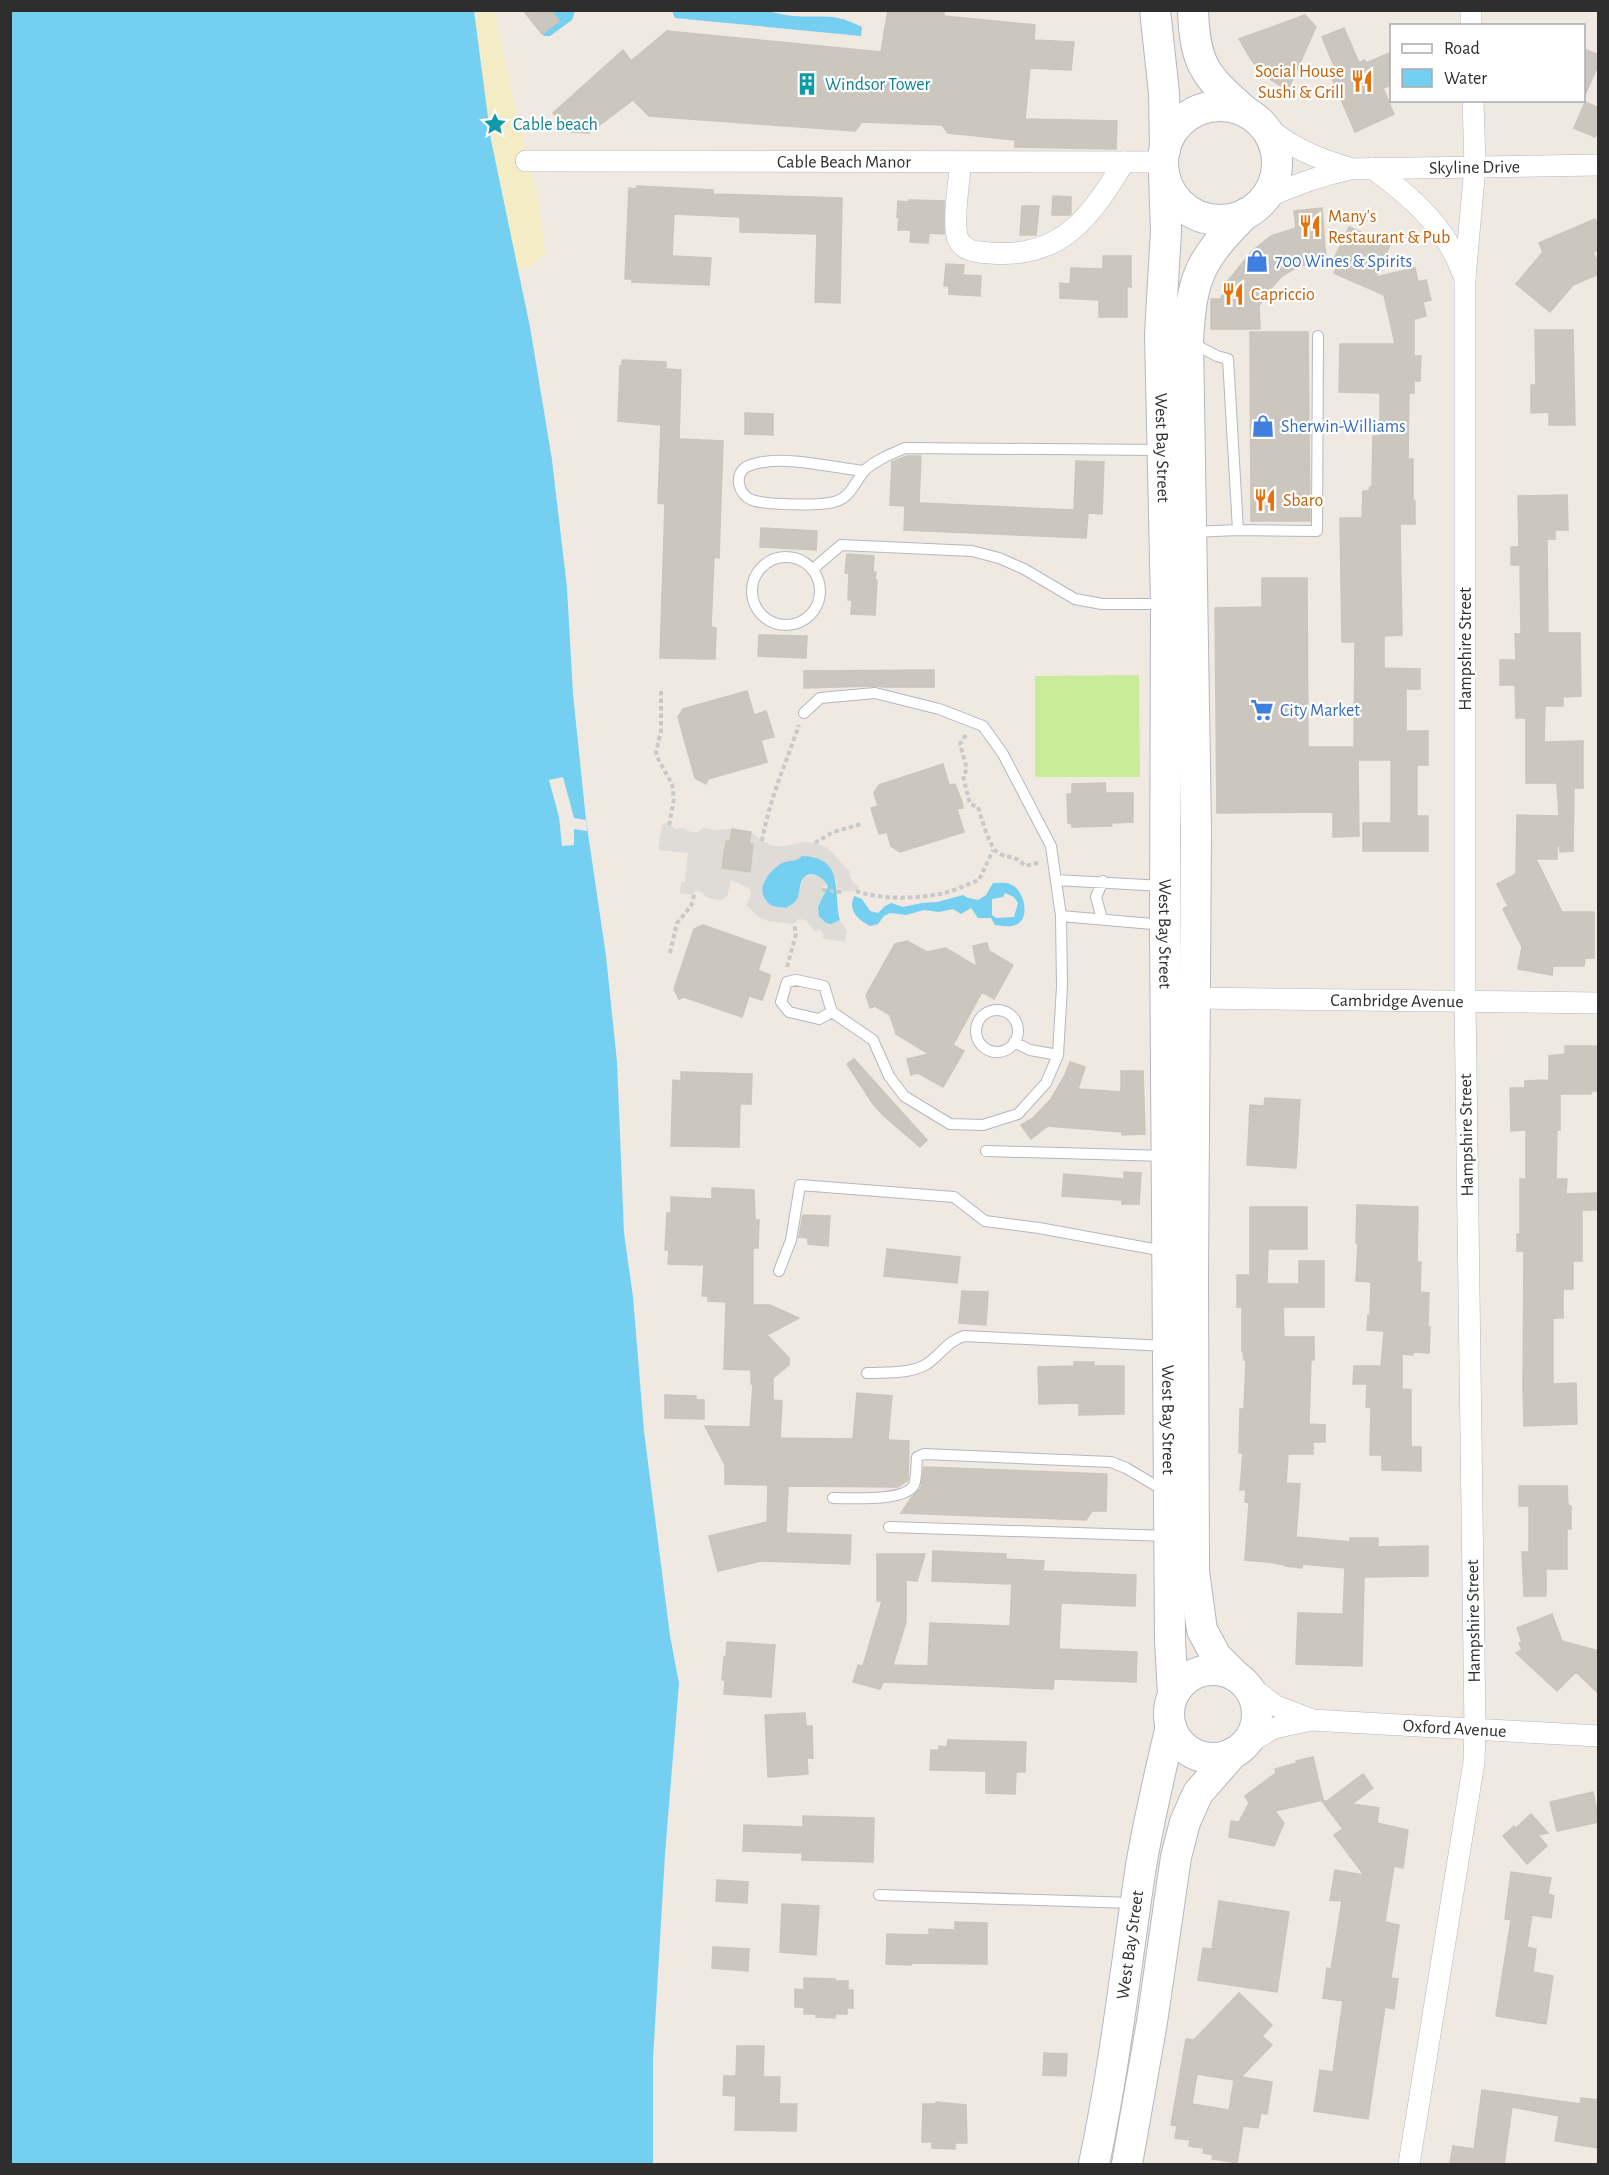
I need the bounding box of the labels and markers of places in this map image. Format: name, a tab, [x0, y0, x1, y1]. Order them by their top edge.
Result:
place label: Social House Sushi & Grill	[1255, 63, 1344, 102]
restaurant icon: Social House Sushi & Grill	[1349, 68, 1375, 94]
building icon: Windsor Tower	[794, 71, 820, 97]
place label: Windsor Tower	[825, 76, 931, 94]
place icon: Cable beach	[482, 111, 508, 137]
place label: Cable beach	[513, 116, 598, 134]
place label: Many's Restaurant & Pub	[1328, 208, 1450, 247]
restaurant icon: Many's Restaurant & Pub	[1297, 213, 1323, 239]
shop icon: 700 Wines & Spirits	[1244, 248, 1270, 274]
place label: 700 Wines & Spirits	[1275, 253, 1412, 271]
restaurant icon: Capriccio	[1220, 281, 1246, 307]
place label: Capriccio	[1251, 286, 1315, 304]
shop icon: Sherwin-Williams	[1250, 413, 1276, 439]
place label: Sherwin-Williams	[1281, 418, 1406, 436]
restaurant icon: Sbaro	[1252, 487, 1278, 513]
place label: Sbaro	[1283, 492, 1323, 510]
supermarket icon: City Market	[1249, 697, 1275, 723]
place label: City Market	[1280, 702, 1360, 720]

